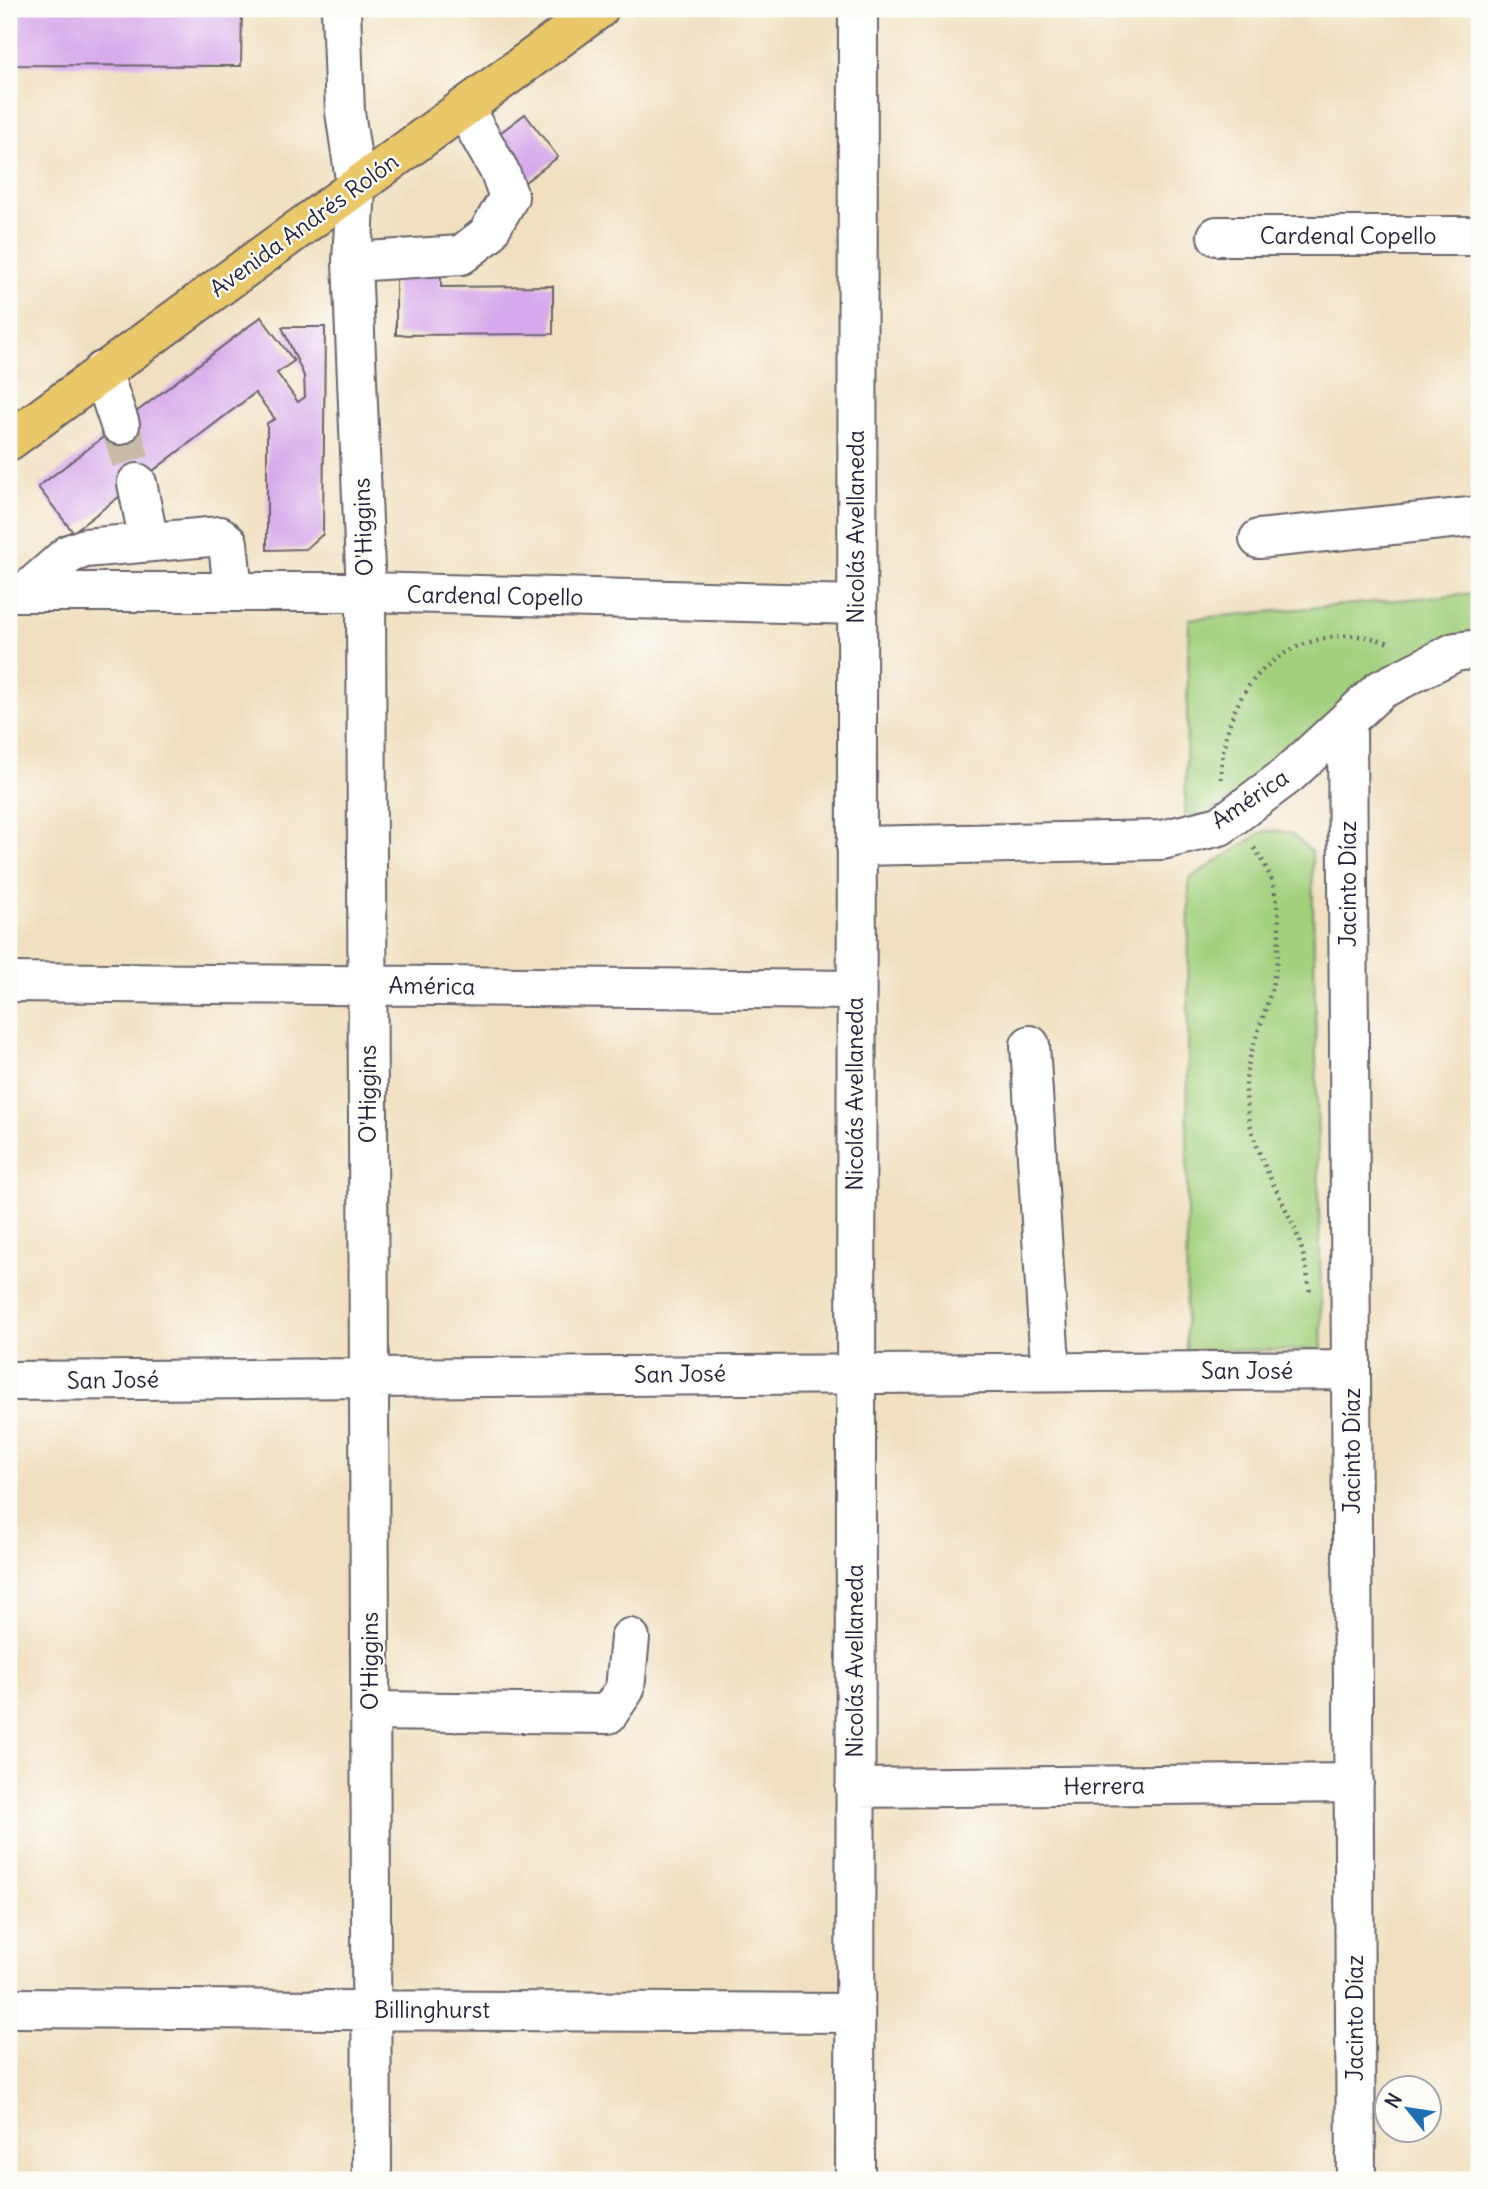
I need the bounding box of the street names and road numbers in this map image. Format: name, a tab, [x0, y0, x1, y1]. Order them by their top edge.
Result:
street label: Avenida Andrés Rolón	[204, 146, 404, 303]
street label: Cardenal Copello	[1260, 221, 1436, 250]
street label: Nicolás Avellaneda	[841, 430, 870, 624]
street label: O'Higgins	[346, 477, 379, 577]
street label: Cardenal Copello	[406, 579, 584, 612]
street label: América	[1206, 762, 1294, 835]
street label: Jacinto Díaz	[1333, 821, 1362, 947]
street label: América	[388, 970, 476, 1001]
street label: Nicolás Avellaneda	[840, 997, 869, 1191]
street label: O'Higgins	[353, 1045, 382, 1143]
street label: San José	[1201, 1356, 1293, 1385]
street label: San José	[634, 1358, 726, 1389]
street label: San José	[67, 1364, 159, 1395]
street label: Jacinto Díaz	[1337, 1388, 1366, 1514]
street label: Nicolás Avellaneda	[840, 1564, 869, 1758]
street label: O'Higgins	[355, 1612, 384, 1710]
street label: Herrera	[1063, 1770, 1145, 1801]
street label: Jacinto Díaz	[1340, 1955, 1369, 2081]
street label: Billinghurst	[374, 1995, 490, 2024]

